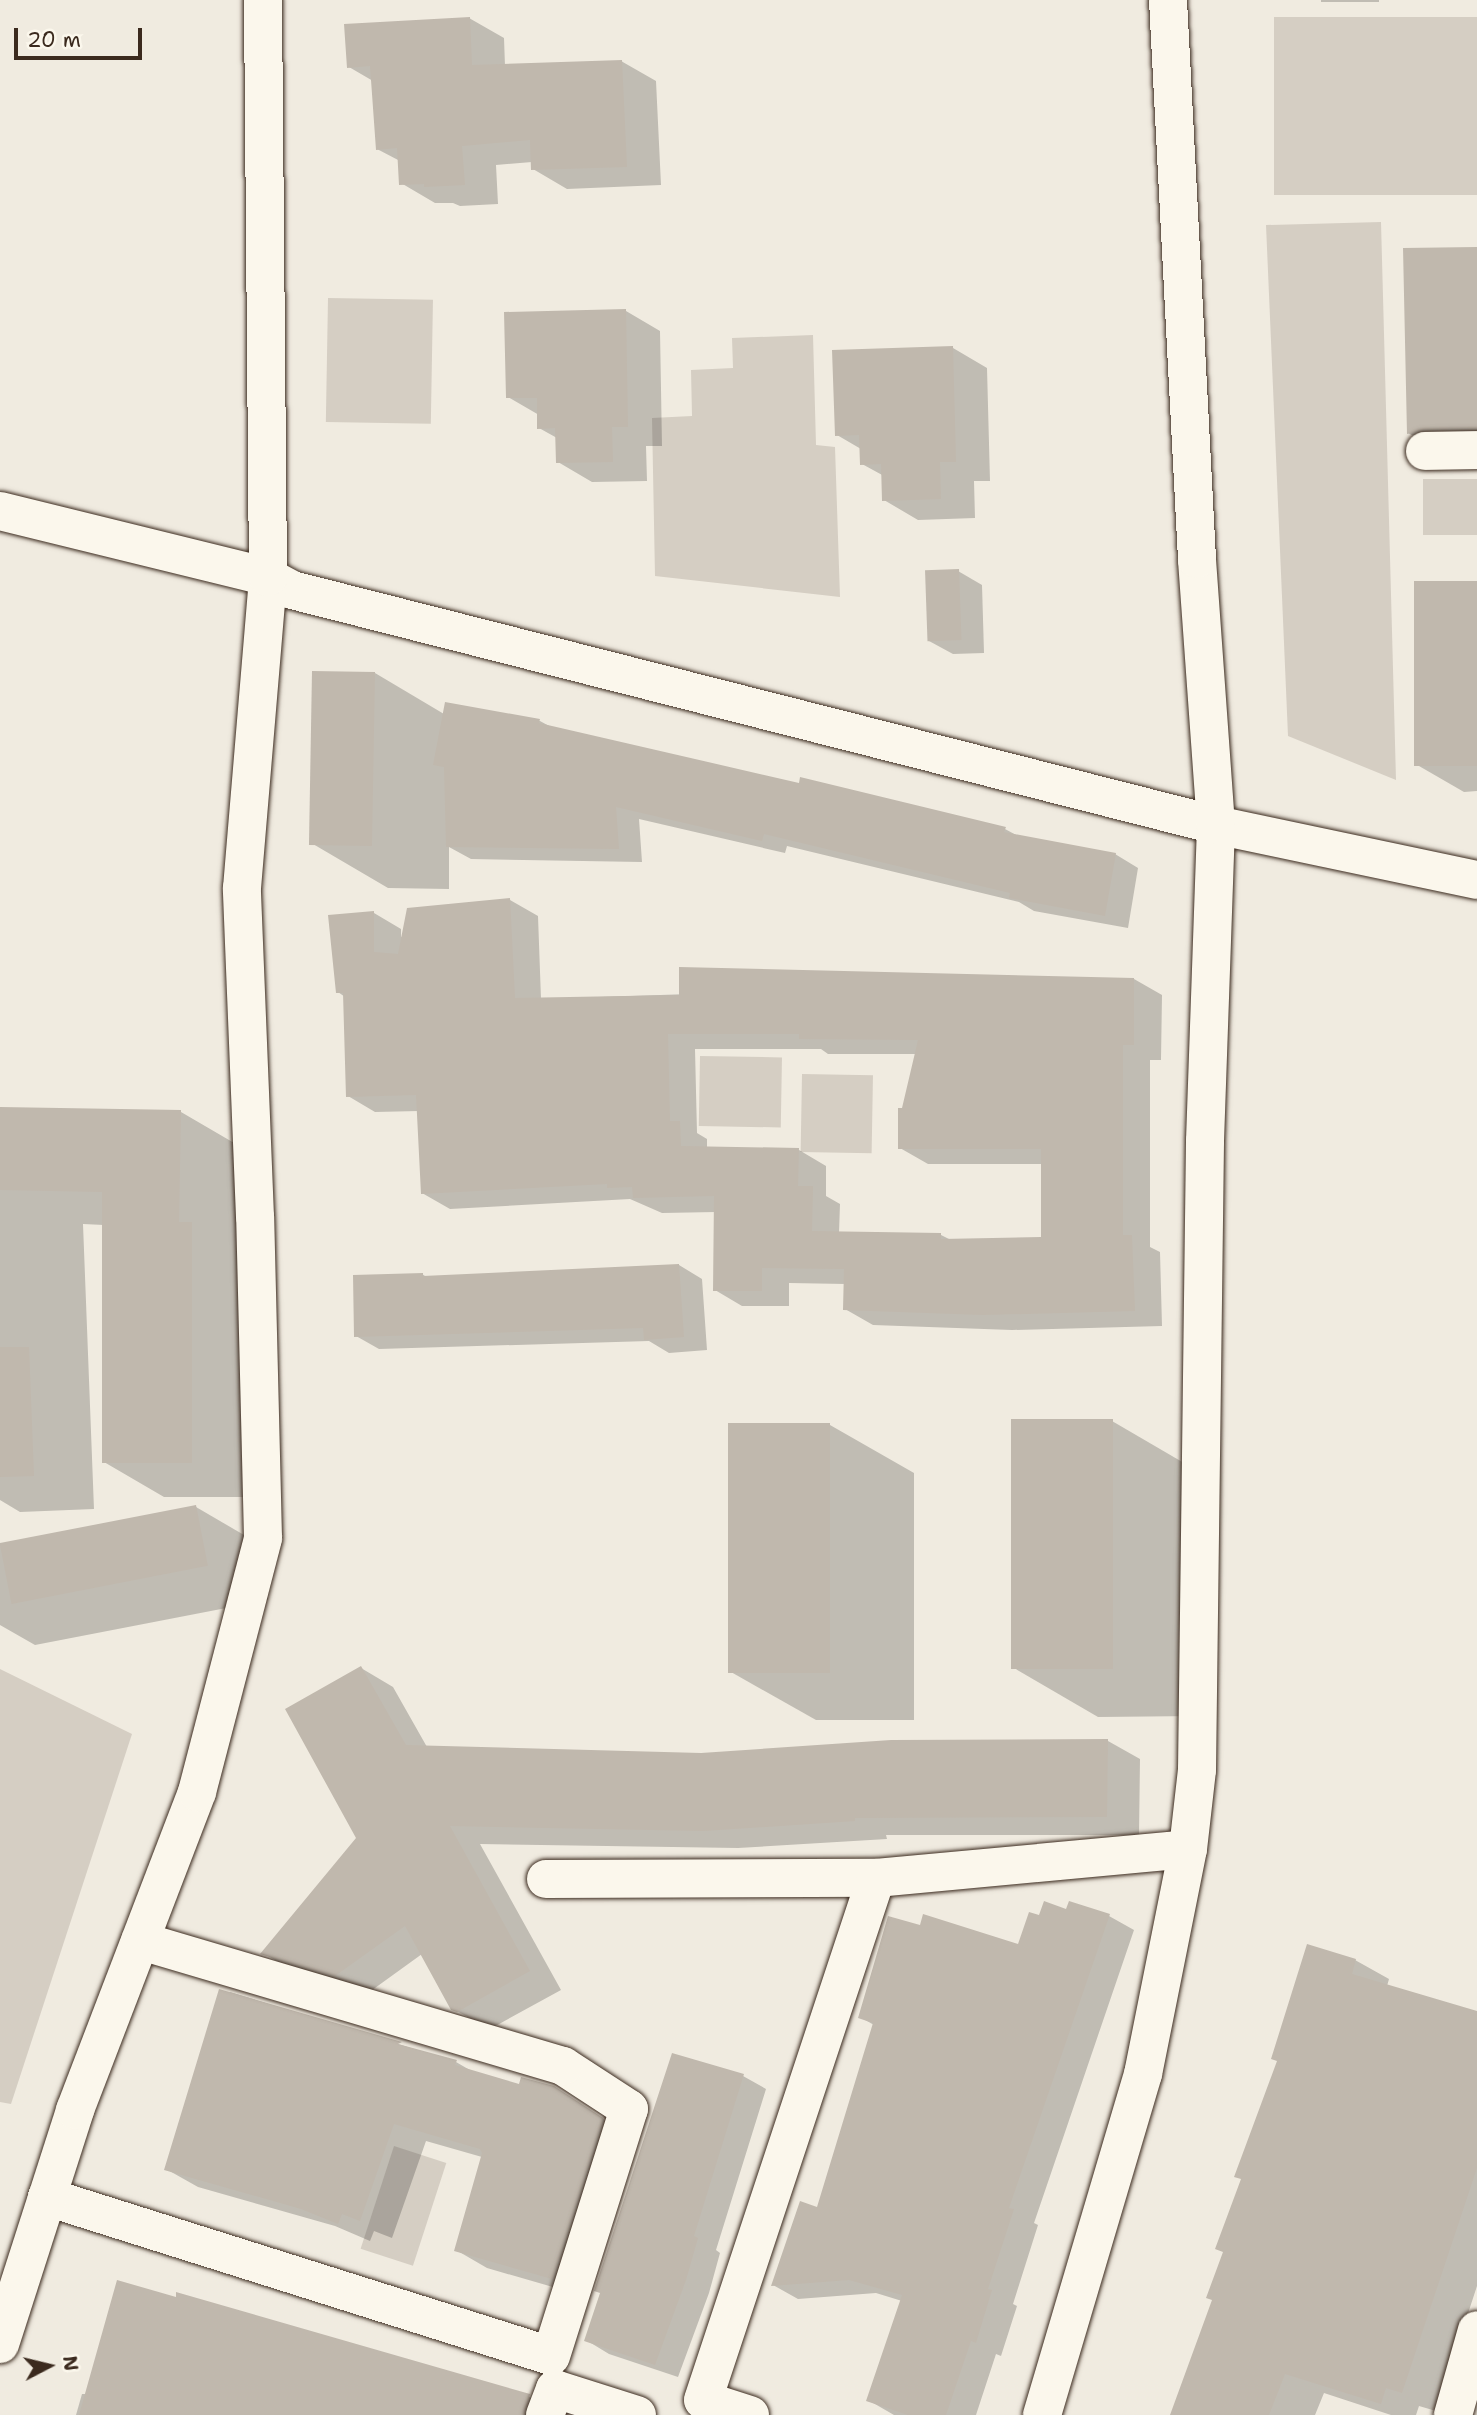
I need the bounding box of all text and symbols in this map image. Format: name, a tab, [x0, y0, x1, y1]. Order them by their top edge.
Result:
scale bar	[18, 14, 145, 58]
text: 20 m	[27, 26, 81, 54]
north arrow	[14, 2331, 84, 2401]
text: N	[57, 2354, 84, 2372]

